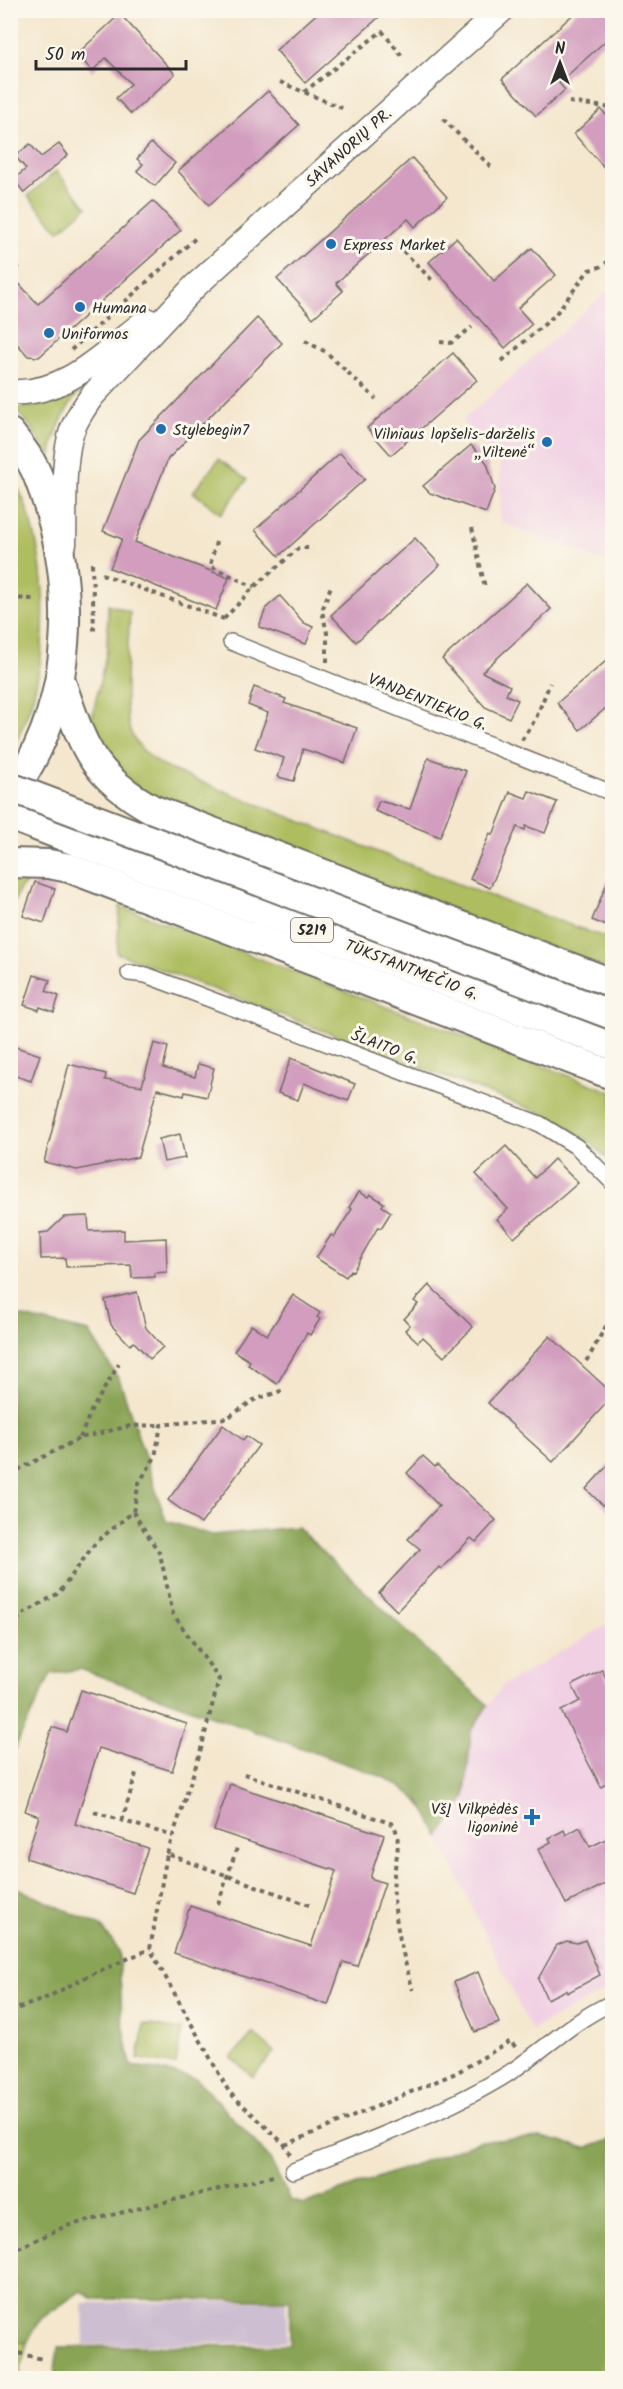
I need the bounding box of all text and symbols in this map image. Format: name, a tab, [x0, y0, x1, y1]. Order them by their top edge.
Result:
scale bar	[36, 33, 186, 71]
north arrow	[530, 33, 590, 93]
text: N	[555, 37, 565, 62]
text: 50 m	[45, 41, 85, 70]
street label: SAVANORIŲ PR.	[300, 102, 398, 194]
place label: Express Market	[343, 233, 447, 258]
marker: Express Market	[324, 237, 338, 251]
place label: Humana	[92, 296, 147, 321]
marker: Humana	[73, 300, 87, 314]
place label: Uniformos	[61, 322, 128, 347]
marker: Uniformos	[42, 326, 56, 340]
place label: Stylebegin7	[173, 418, 250, 443]
marker: Stylebegin7	[154, 422, 168, 436]
place label: Vilniaus lopšelis-darželis „Viltenė“	[374, 422, 535, 465]
marker: Vilniaus lopšelis-darželis „Viltenė“	[540, 435, 554, 449]
street label: VANDENTIEKIO G.	[364, 667, 491, 738]
road number: 5219	[291, 918, 333, 942]
street label: TŪKSTANTMEČIO G.	[341, 933, 482, 1007]
street label: ŠLAITO G.	[347, 1023, 422, 1072]
place label: VšĮ Vilkpėdės ligoninė	[431, 1797, 518, 1840]
marker: VšĮ Vilkpėdės ligoninė	[523, 1808, 541, 1826]

